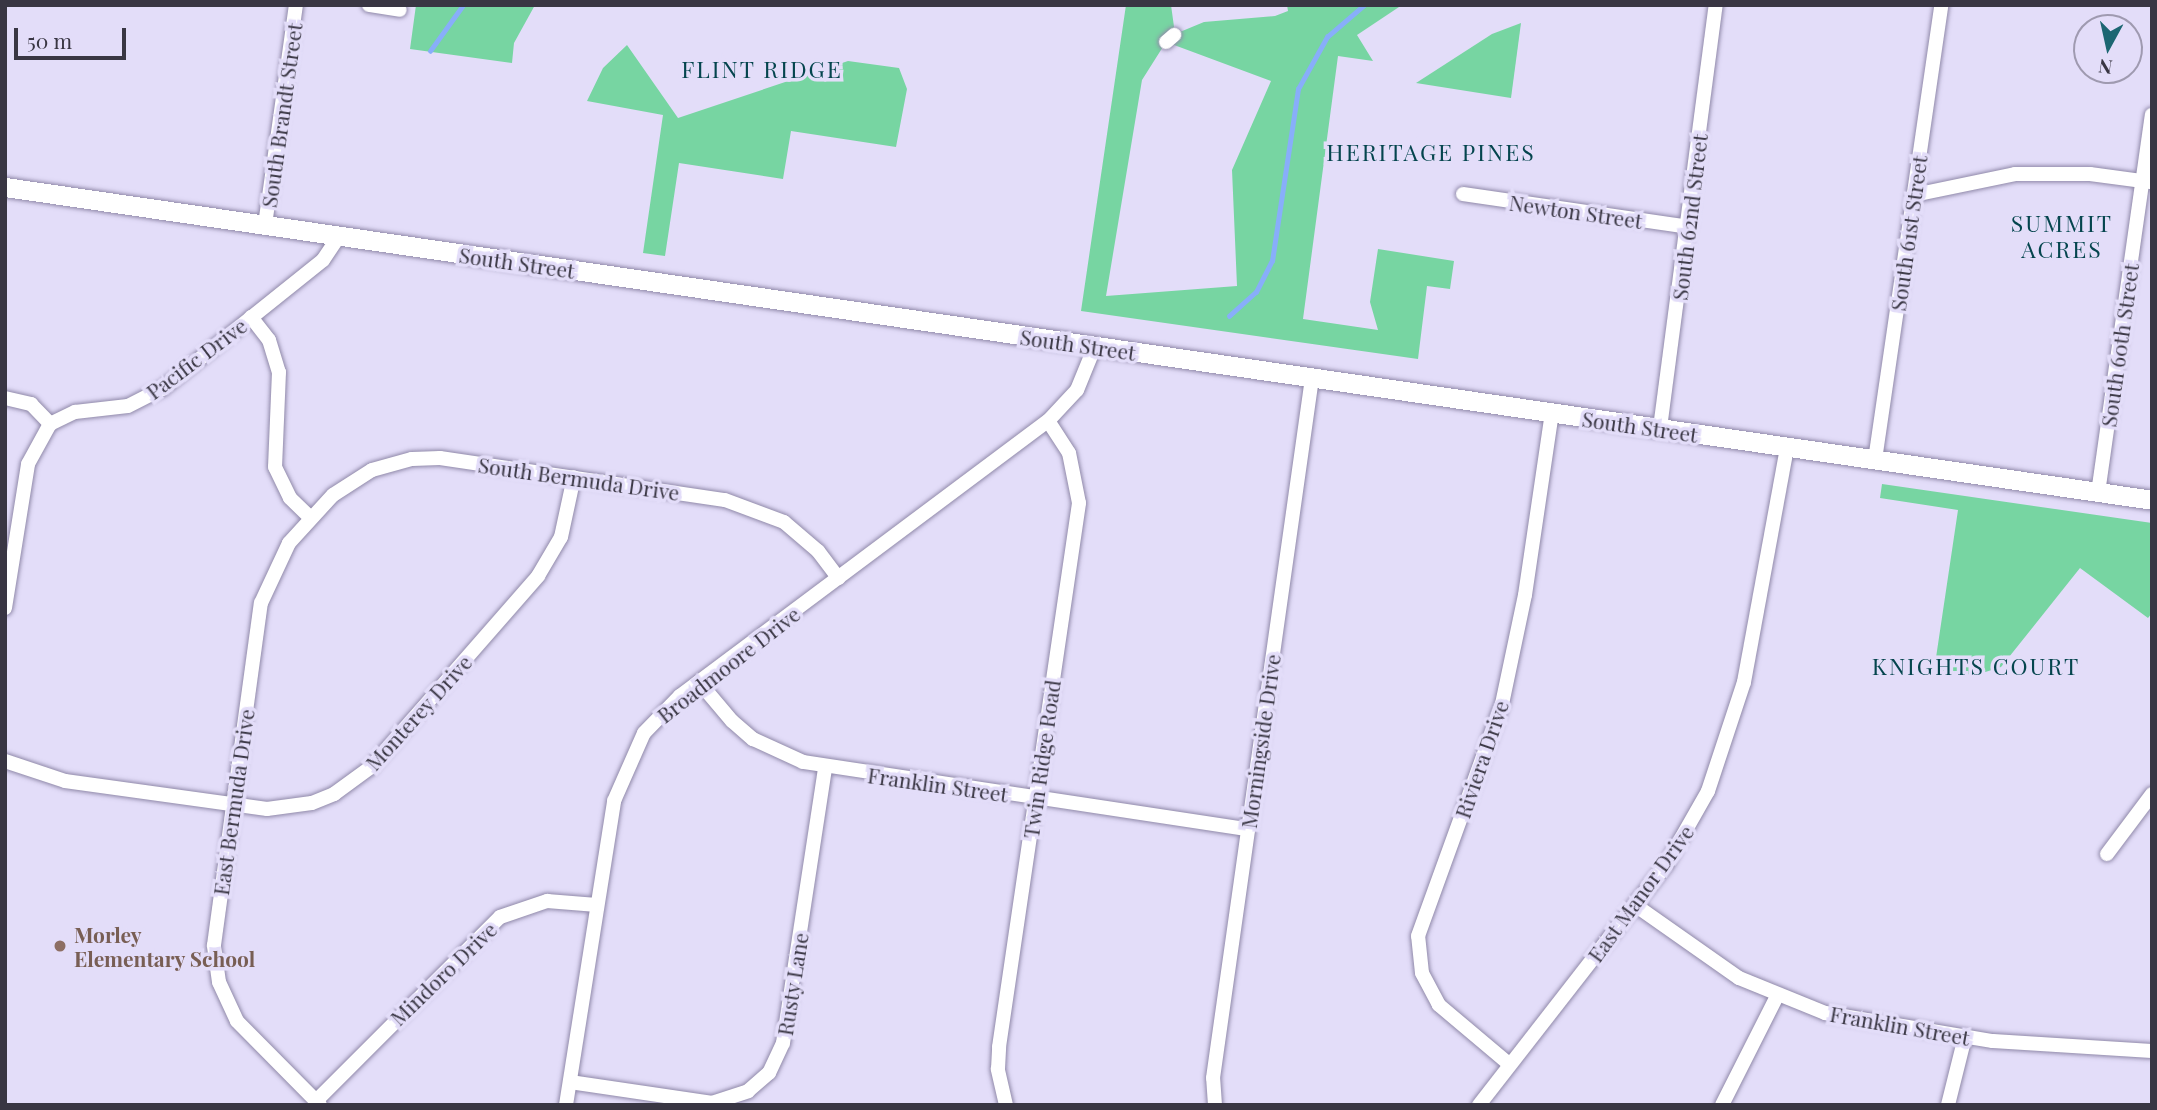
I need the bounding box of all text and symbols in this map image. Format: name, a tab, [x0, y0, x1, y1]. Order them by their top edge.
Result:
scale bar	[18, 14, 130, 58]
north arrow	[2073, 14, 2143, 84]
street label: South Brandt Street	[256, 21, 306, 209]
text: 50 m	[27, 26, 72, 54]
text: N	[2097, 54, 2114, 82]
district label: FLINT RIDGE	[682, 55, 842, 83]
street label: South 62nd Street	[1666, 132, 1712, 302]
district label: HERITAGE PINES	[1328, 138, 1534, 166]
street label: South 61st Street	[1885, 153, 1931, 313]
street label: Newton Street	[1508, 189, 1644, 233]
district label: SUMMIT ACRES	[2012, 209, 2112, 263]
street label: South Street	[458, 241, 576, 283]
street label: South 60th Street	[2095, 262, 2143, 428]
street label: Pacific Drive	[141, 312, 251, 404]
street label: South Street	[1019, 323, 1137, 365]
street label: South Street	[1581, 405, 1699, 447]
street label: South Bermuda Drive	[477, 451, 681, 505]
street label: Broadmoore Drive	[652, 601, 804, 727]
street label: Monterey Drive	[360, 649, 476, 775]
street label: Morningside Drive	[1235, 652, 1285, 830]
district label: KNIGHTS COURT	[1873, 652, 2079, 680]
street label: Twin Ridge Road	[1017, 678, 1065, 840]
street label: Riviera Drive	[1449, 697, 1513, 821]
street label: East Bermuda Drive	[207, 707, 259, 897]
street label: Franklin Street	[866, 762, 1010, 806]
street label: East Manor Drive	[1582, 819, 1698, 967]
street label: Mindoro Drive	[385, 916, 501, 1030]
place label: Morley Elementary School	[74, 921, 256, 971]
street label: Rusty Lane	[771, 930, 813, 1038]
marker: Morley Elementary School	[52, 938, 68, 954]
street label: Franklin Street	[1828, 1000, 1972, 1050]

